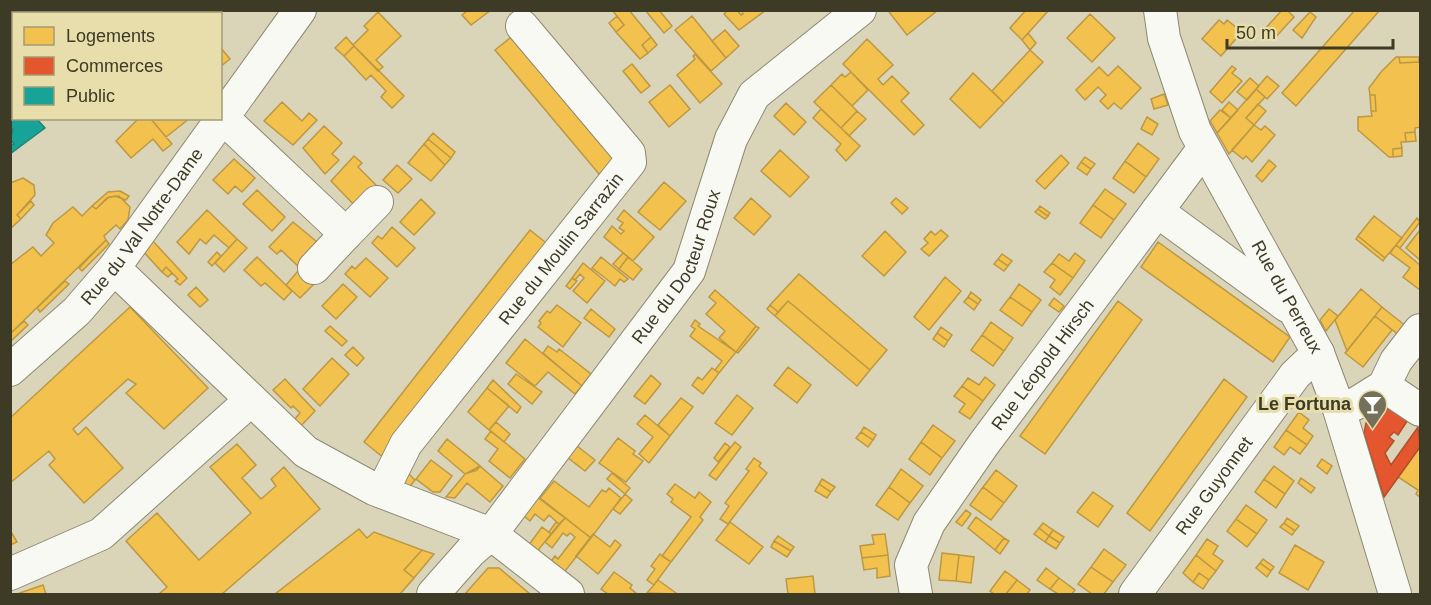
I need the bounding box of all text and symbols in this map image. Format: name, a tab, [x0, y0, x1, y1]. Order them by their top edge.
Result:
legend	[12, 12, 222, 120]
scale bar	[1227, 12, 1394, 50]
text: 50 m	[1236, 23, 1276, 43]
text: Logements	[66, 26, 155, 46]
text: Commerces	[66, 56, 163, 76]
text: Public	[66, 86, 115, 106]
street label: Rue du Val Notre-Dame	[77, 144, 207, 309]
street label: Rue du Moulin Sarrazin	[495, 169, 627, 329]
street label: Rue du Docteur Roux	[628, 187, 724, 348]
street label: Rue du Perreux	[1248, 237, 1326, 357]
street label: Rue Léopold Hirsch	[987, 295, 1098, 434]
bar icon: Le Fortuna	[1356, 388, 1388, 430]
place label: Le Fortuna	[1258, 394, 1352, 414]
street label: Rue Guyonnet	[1172, 433, 1256, 539]

